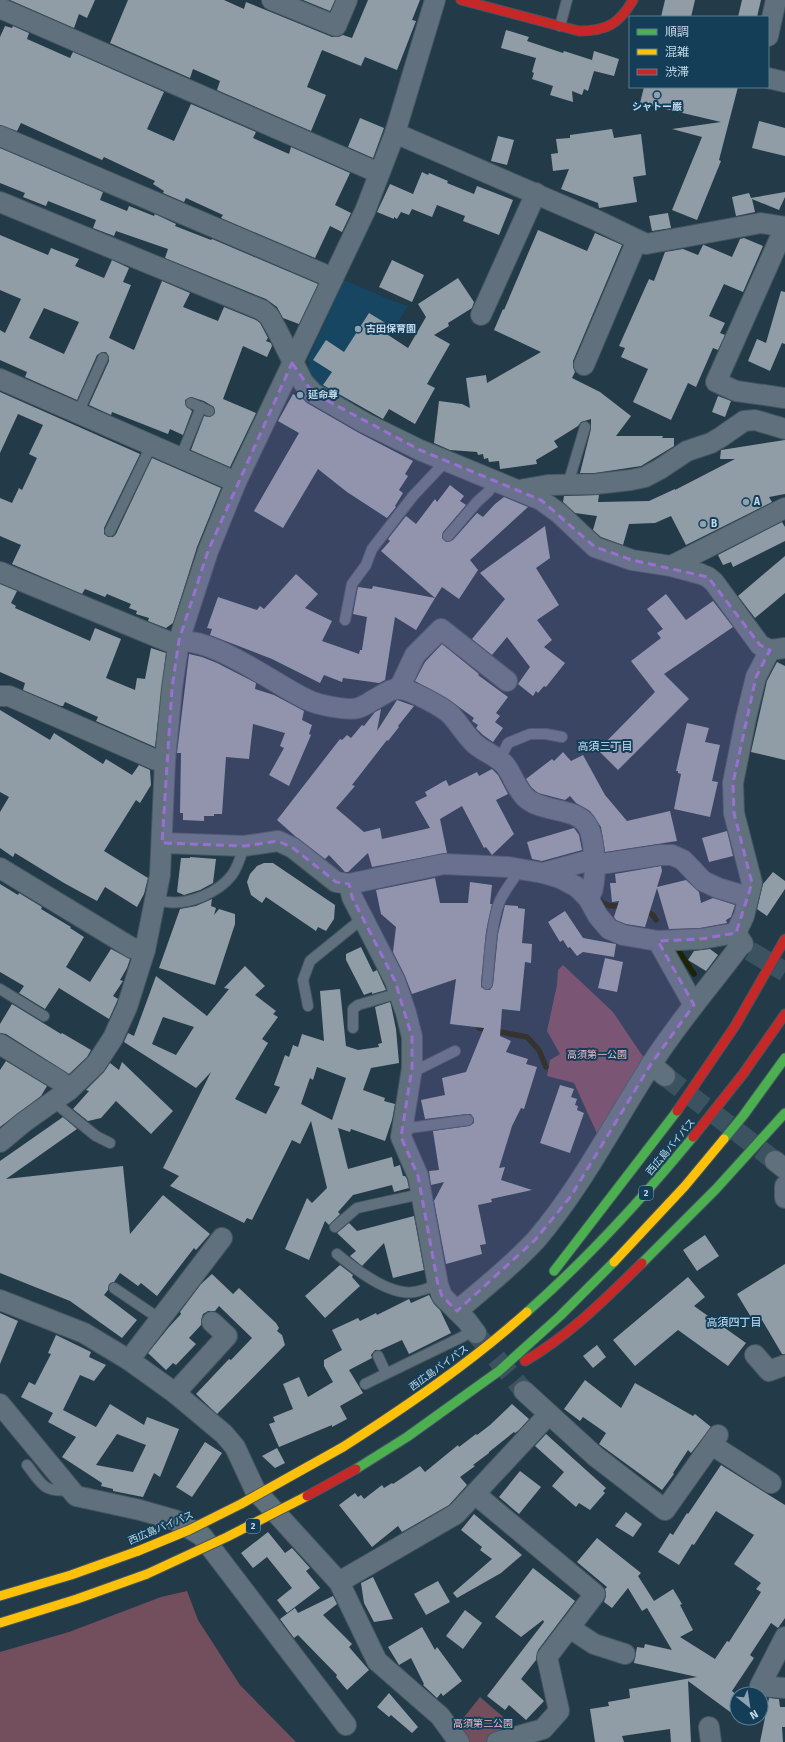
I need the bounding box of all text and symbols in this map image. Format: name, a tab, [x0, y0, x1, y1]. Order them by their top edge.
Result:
legend	[629, 16, 769, 88]
text: 順調	[665, 25, 689, 39]
text: 混雑	[665, 45, 689, 59]
text: 渋滞	[665, 65, 689, 79]
marker: シャトー巌	[652, 90, 662, 100]
place label: シャトー巌	[632, 101, 682, 113]
place label: 古田保育園	[366, 323, 416, 335]
marker: 古田保育園	[353, 324, 363, 334]
place label: 延命尊	[308, 389, 338, 401]
marker: 延命尊	[295, 390, 305, 400]
place label: A	[753, 496, 761, 508]
marker: A	[741, 497, 751, 507]
place label: B	[711, 518, 717, 530]
marker: B	[698, 519, 708, 529]
district label: 高須三丁目	[578, 740, 633, 753]
park label: 高須第一公園	[567, 1049, 627, 1061]
street label: 西広島バイパス	[644, 1116, 698, 1178]
road number: 2	[639, 1186, 653, 1200]
district label: 高須四丁目	[707, 1316, 762, 1329]
street label: 西広島バイパス	[407, 1343, 471, 1393]
street label: 西広島バイパス	[127, 1509, 195, 1547]
road number: 2	[246, 1519, 260, 1533]
north arrow	[729, 1686, 769, 1726]
text: N	[747, 1707, 760, 1722]
park label: 高須第二公園	[453, 1718, 513, 1730]

